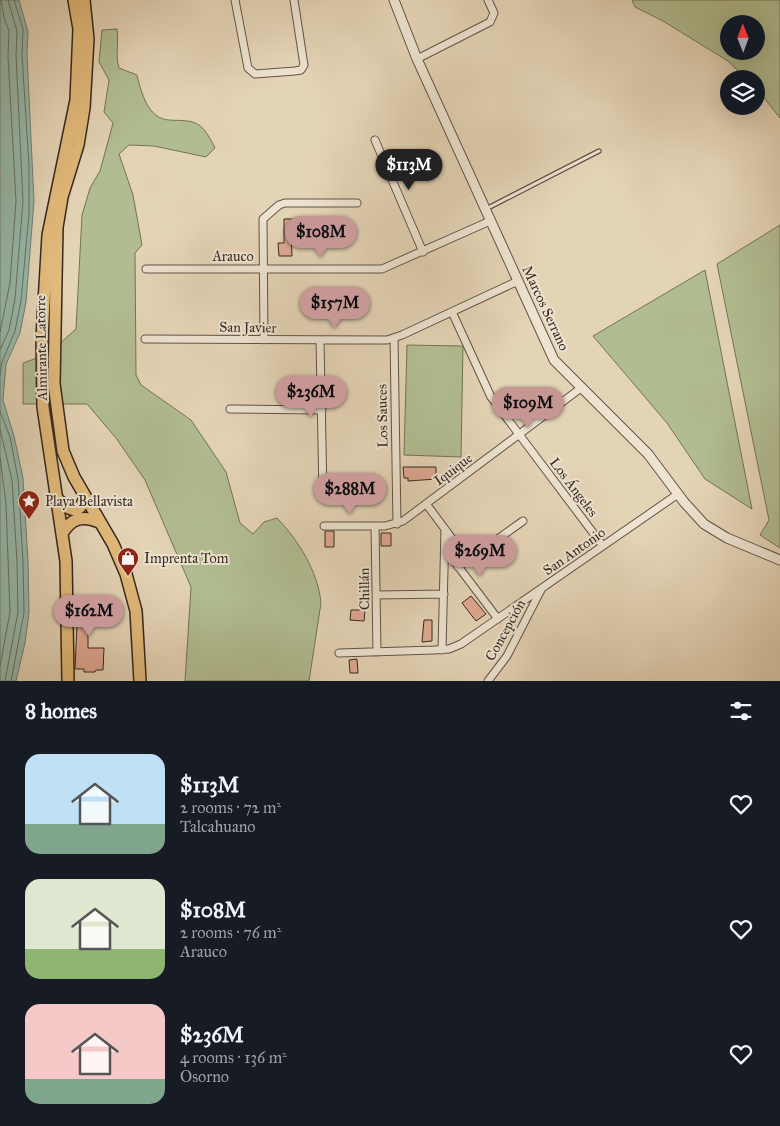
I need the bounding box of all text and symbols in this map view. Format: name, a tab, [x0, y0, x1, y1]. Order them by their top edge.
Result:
north arrow	[720, 15, 765, 60]
map controls	[720, 15, 765, 115]
button: layers	[720, 70, 765, 115]
pin: $113M	[374, 148, 444, 191]
text: $113M	[386, 155, 432, 174]
pin: $108M	[286, 216, 356, 258]
text: $108M	[296, 222, 346, 241]
street label: Arauco	[211, 248, 254, 265]
street label: Marcos Serrano	[518, 263, 573, 353]
pin: $157M	[300, 286, 370, 329]
text: $157M	[311, 293, 359, 312]
street label: Almirante Latorre	[32, 295, 51, 402]
street label: San Javier	[219, 319, 278, 338]
pin: $236M	[276, 376, 346, 418]
text: $236M	[287, 382, 335, 401]
street label: Los Sauces	[373, 384, 392, 448]
pin: $109M	[493, 386, 563, 429]
text: $109M	[503, 393, 553, 412]
street label: Iquique	[431, 449, 477, 490]
street label: Los Ángeles	[546, 453, 603, 520]
pin: $288M	[315, 472, 385, 515]
text: $288M	[325, 479, 376, 498]
place icon: Playa Bellavista	[17, 489, 41, 520]
place label: Playa Bellavista	[45, 493, 133, 510]
street label: San Antonio	[540, 524, 609, 579]
pin: $269M	[445, 534, 515, 577]
text: $269M	[455, 541, 505, 560]
shop icon: Imprenta Tom	[116, 546, 140, 577]
place label: Imprenta Tom	[144, 550, 229, 567]
street label: Chillán	[356, 567, 373, 610]
pin: $162M	[54, 594, 124, 637]
street label: Concepción	[482, 596, 529, 664]
text: $162M	[65, 601, 113, 620]
icon: filters	[727, 697, 755, 725]
text: 8 homes	[25, 698, 97, 724]
text: $113M	[180, 772, 239, 798]
icon: home	[65, 774, 125, 834]
icon: heart	[727, 790, 755, 818]
text: 2 rooms · 72 m²	[180, 798, 281, 817]
text: Talcahuano	[180, 817, 255, 836]
text: $108M	[180, 897, 246, 923]
icon: home	[65, 899, 125, 959]
icon: heart	[727, 915, 755, 943]
text: 2 rooms · 76 m²	[180, 923, 281, 942]
text: Arauco	[180, 942, 227, 961]
text: $236M	[180, 1022, 244, 1048]
icon: home	[65, 1024, 125, 1084]
icon: heart	[727, 1040, 755, 1068]
text: 4 rooms · 136 m²	[180, 1048, 287, 1067]
text: Osorno	[180, 1067, 229, 1086]

